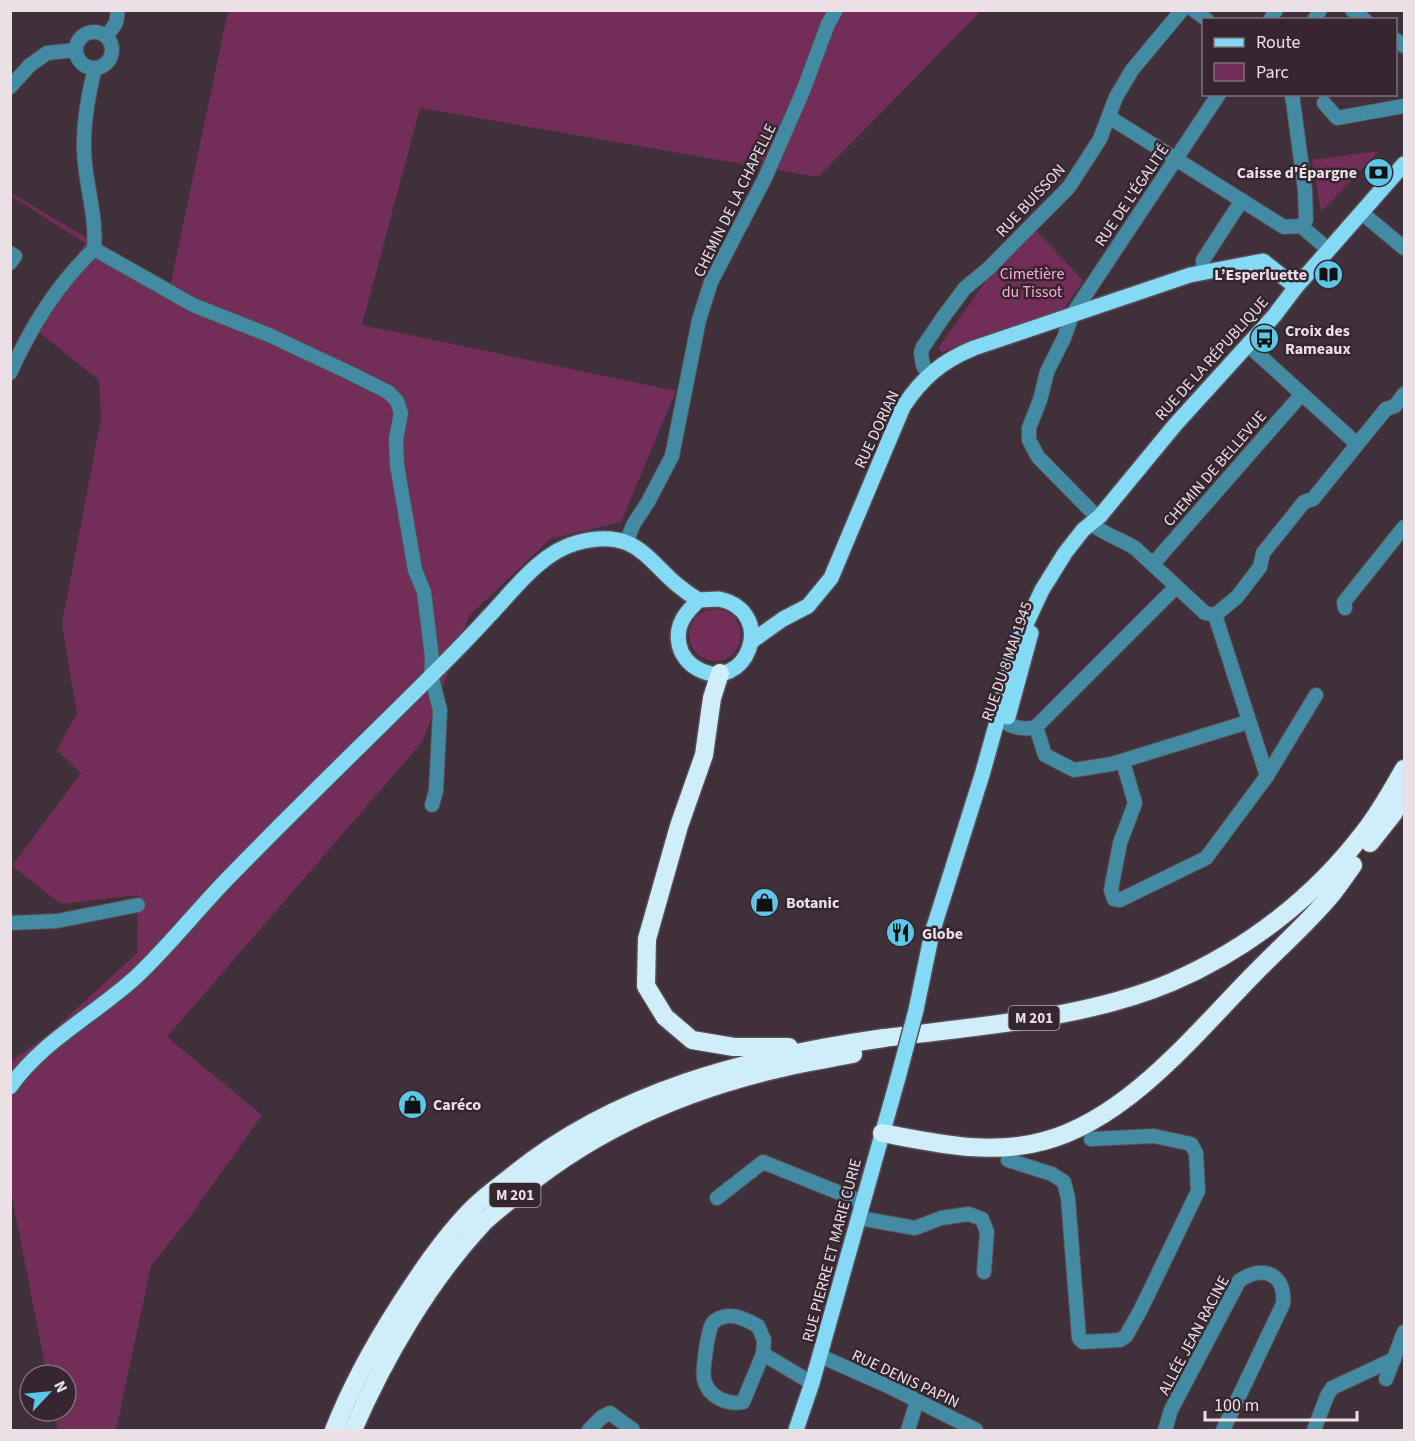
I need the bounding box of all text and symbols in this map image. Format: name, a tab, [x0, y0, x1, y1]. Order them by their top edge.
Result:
legend	[1202, 18, 1397, 96]
text: Route	[1256, 30, 1300, 55]
text: Parc	[1256, 60, 1289, 85]
street label: CHEMIN DE LA CHAPELLE	[688, 120, 782, 281]
street label: RUE DE L'ÉGALITÉ	[1089, 140, 1174, 251]
bank icon: Caisse d'Épargne	[1362, 156, 1394, 188]
street label: RUE BUISSON	[991, 159, 1070, 242]
place label: Caisse d'Épargne	[1237, 162, 1357, 184]
library icon: L’Esperluette	[1312, 258, 1344, 290]
park label: Cimetière du Tissot	[1000, 263, 1064, 303]
place label: L’Esperluette	[1214, 264, 1307, 286]
street label: RUE DE LA RÉPUBLIQUE	[1150, 292, 1273, 425]
place label: Croix des Rameaux	[1285, 320, 1351, 360]
bus stop icon: Croix des Rameaux	[1248, 323, 1280, 355]
street label: RUE DORIAN	[849, 387, 905, 472]
street label: CHEMIN DE BELLEVUE	[1158, 406, 1271, 532]
street label: RUE DU 8 MAI 1945	[976, 599, 1038, 724]
shop icon: Botanic	[749, 886, 781, 918]
place label: Botanic	[786, 892, 840, 914]
restaurant icon: Globe	[885, 917, 917, 949]
place label: Globe	[922, 923, 963, 945]
road number: M 201	[1008, 1006, 1060, 1030]
shop icon: Caréco	[396, 1088, 428, 1120]
place label: Caréco	[433, 1094, 481, 1116]
street label: RUE PIERRE ET MARIE CURIE	[797, 1156, 867, 1344]
road number: M 201	[490, 1183, 540, 1207]
street label: ALLÉE JEAN RACINE	[1153, 1272, 1235, 1399]
street label: RUE DENIS PAPIN	[848, 1344, 963, 1413]
north arrow	[18, 1363, 78, 1423]
text: N	[48, 1377, 73, 1396]
scale bar	[1205, 1384, 1356, 1422]
text: 100 m	[1214, 1393, 1259, 1418]

